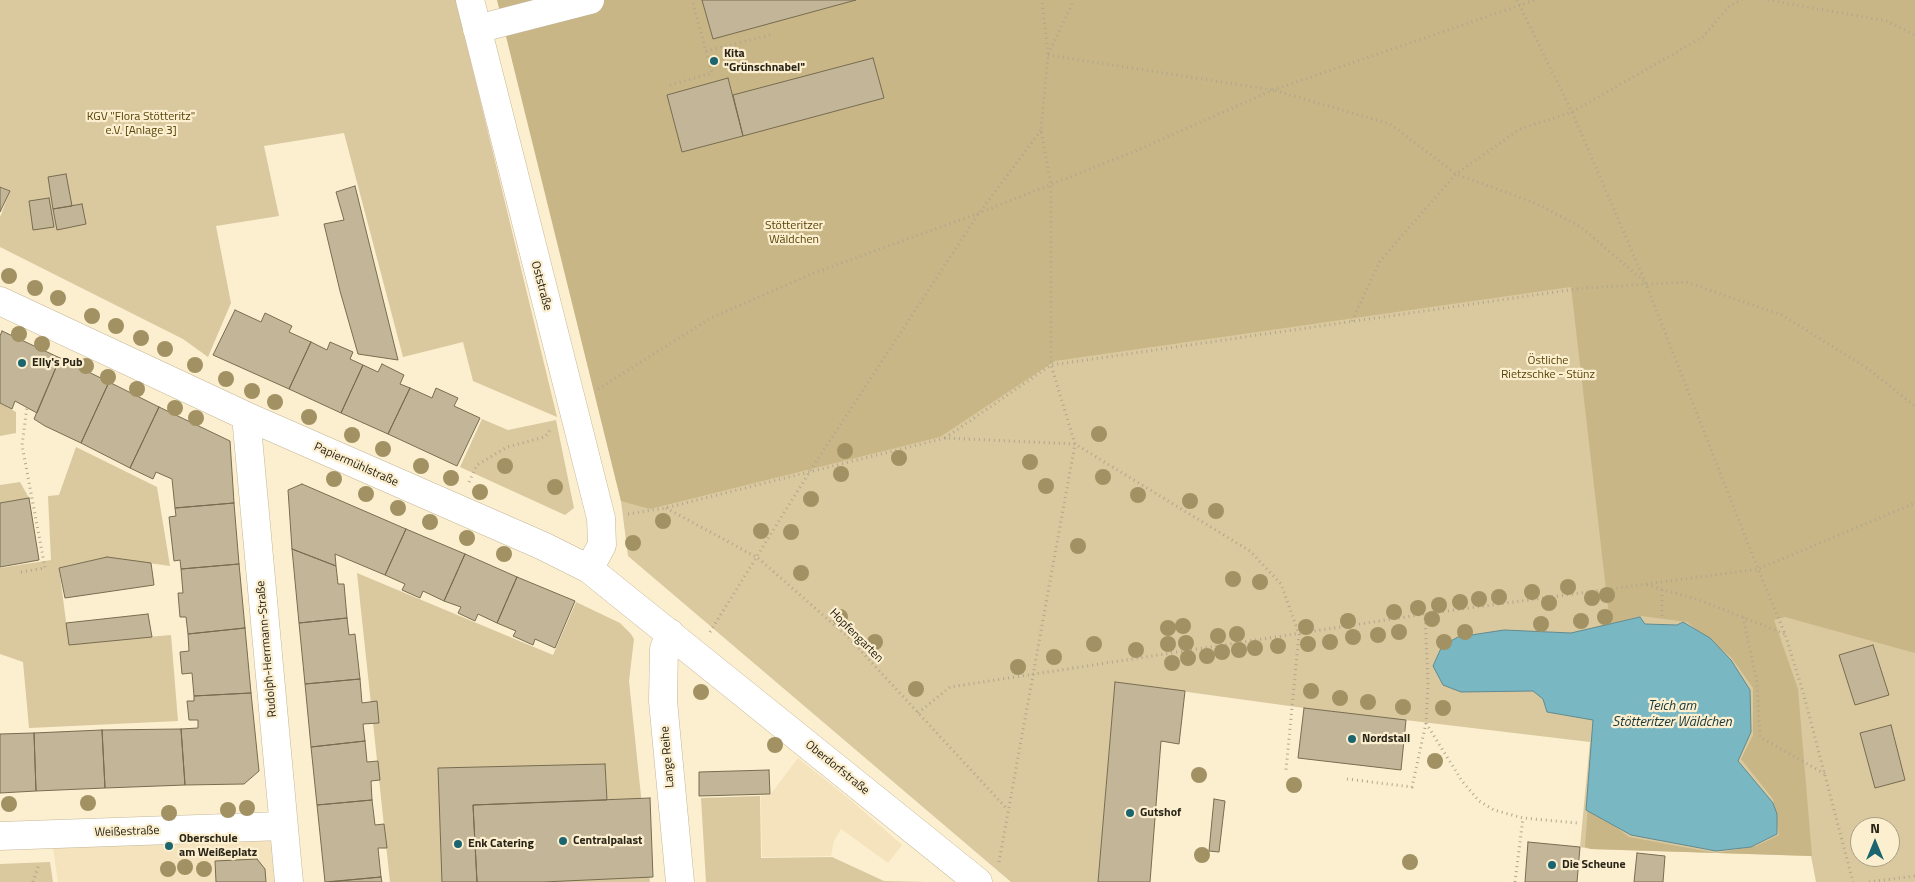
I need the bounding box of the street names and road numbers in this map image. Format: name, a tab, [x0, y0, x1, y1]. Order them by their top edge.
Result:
street label: Oststraße	[527, 260, 555, 312]
street label: Papiermühlstraße	[312, 440, 400, 490]
street label: Rudolph-Herrmann-Straße	[254, 580, 280, 718]
street label: Hopfengarten	[826, 606, 886, 666]
street label: Lange Reihe	[658, 726, 678, 788]
street label: Oberdorfstraße	[802, 738, 872, 798]
street label: Weißestraße	[94, 824, 160, 840]

